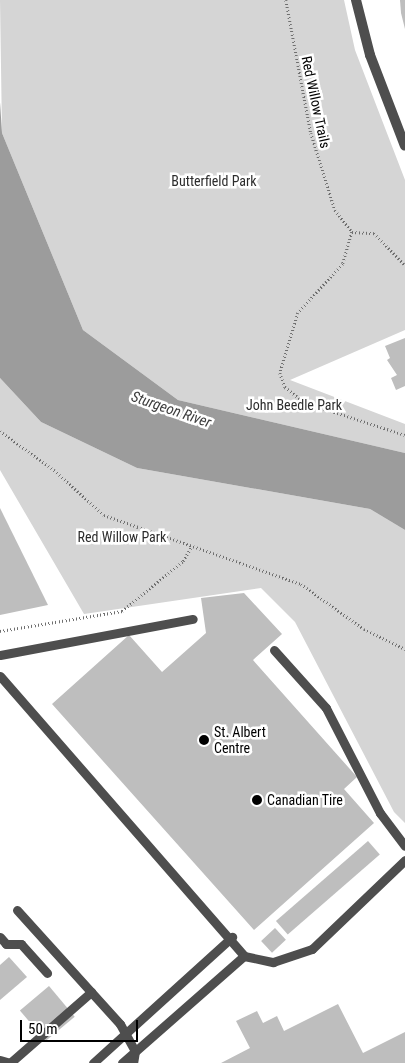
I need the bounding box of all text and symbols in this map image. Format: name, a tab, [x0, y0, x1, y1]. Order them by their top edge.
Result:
street label: Red Willow Trails	[298, 54, 334, 150]
park label: Butterfield Park	[171, 173, 257, 189]
water label: Sturgeon River	[129, 388, 213, 432]
park label: John Beedle Park	[246, 397, 342, 413]
park label: Red Willow Park	[78, 529, 166, 545]
place label: St. Albert Centre	[214, 724, 266, 756]
marker: St. Albert Centre	[198, 734, 210, 746]
place label: Canadian Tire	[267, 792, 343, 808]
marker: Canadian Tire	[251, 794, 263, 806]
scale bar	[22, 1010, 140, 1042]
text: 50 m	[28, 1020, 58, 1038]

